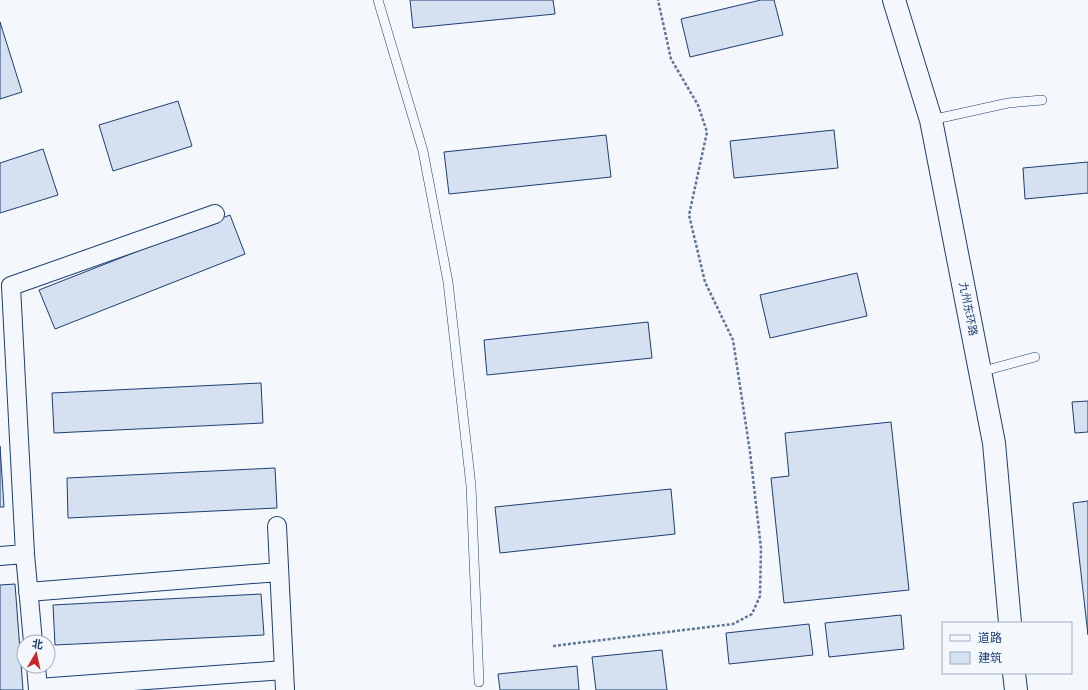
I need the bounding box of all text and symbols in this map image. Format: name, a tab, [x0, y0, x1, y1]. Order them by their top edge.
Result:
street label: 九州东环路	[956, 281, 980, 337]
legend	[942, 622, 1072, 674]
text: 道路	[978, 631, 1002, 645]
north arrow	[16, 634, 56, 674]
text: 北	[31, 637, 44, 652]
text: 建筑	[978, 651, 1002, 665]

